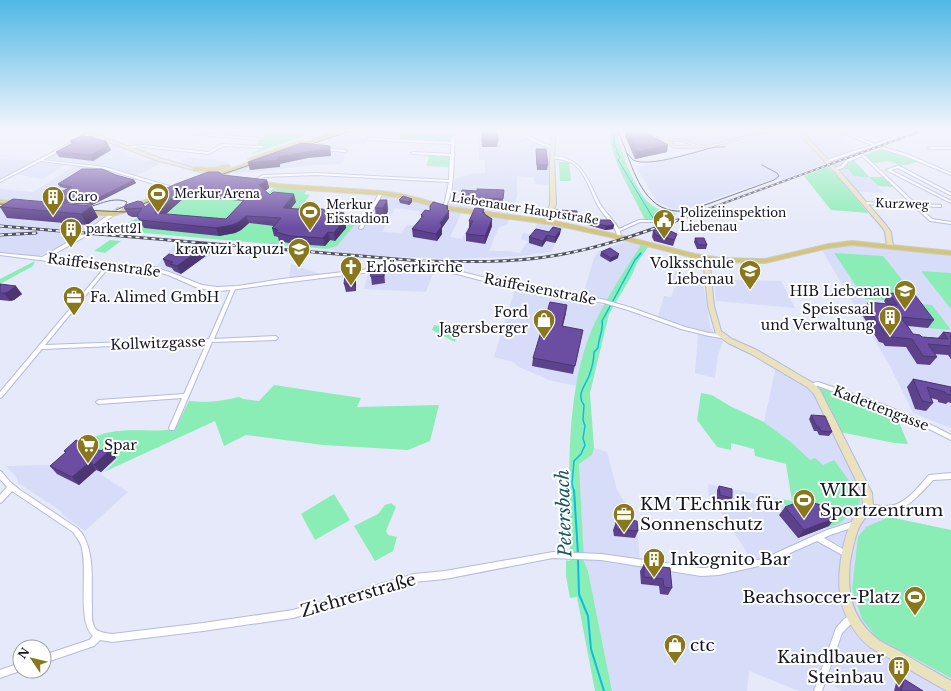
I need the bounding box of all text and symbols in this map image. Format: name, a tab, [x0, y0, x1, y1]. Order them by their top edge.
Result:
sports icon: Merkur Arena	[145, 181, 171, 214]
building icon: Caro	[40, 184, 66, 217]
place label: Merkur Arena	[174, 186, 260, 201]
place label: Caro	[68, 189, 98, 204]
street label: Liebenauer Hauptstraße	[450, 189, 600, 228]
street label: Kurzweg	[875, 195, 930, 212]
place label: Merkur Eisstadion	[326, 197, 389, 226]
sports icon: Merkur Eisstadion	[297, 199, 323, 232]
place label: Polizeiinspektion Liebenau	[680, 205, 786, 234]
public building icon: Polizeiinspektion Liebenau	[651, 207, 677, 240]
building icon: parkett21	[58, 216, 84, 249]
place label: parkett21	[86, 221, 142, 236]
school or university icon: krawuzi kapuzi	[286, 236, 312, 269]
place label: krawuzi kapuzi	[175, 240, 284, 258]
street label: Raiffeisenstraße	[46, 249, 162, 281]
church icon: Erlöserkirche	[338, 254, 364, 287]
place label: Volksschule Liebenau	[649, 254, 735, 288]
place label: Erlöserkirche	[366, 258, 463, 276]
school or university icon: Volksschule Liebenau	[737, 258, 763, 291]
street label: Raiffeisenstraße	[482, 269, 598, 309]
school or university icon: HIB Liebenau	[892, 278, 918, 311]
place label: HIB Liebenau	[790, 282, 891, 300]
office icon: Fa. Alimed GmbH	[61, 284, 87, 317]
place label: Fa. Alimed GmbH	[90, 288, 219, 306]
place label: Speisesaal und Verwaltung	[761, 300, 875, 334]
place label: Ford Jagersberger	[437, 303, 529, 337]
building icon: Speisesaal und Verwaltung	[877, 304, 903, 337]
shop icon: Ford Jagersberger	[531, 307, 557, 340]
street label: Kollwitzgasse	[110, 332, 206, 354]
street label: Kadettengasse	[831, 381, 931, 435]
supermarket icon: Spar	[75, 432, 101, 465]
place label: Spar	[104, 436, 137, 454]
water label: Petersbach	[551, 469, 577, 558]
place label: WIKI Sportzentrum	[819, 480, 943, 521]
sports icon: WIKI Sportzentrum	[791, 487, 817, 520]
place label: KM TEchnik für Sonnenschutz	[640, 494, 783, 535]
office icon: KM TEchnik für Sonnenschutz	[611, 501, 637, 534]
building icon: Inkognito Bar	[641, 546, 667, 579]
place label: Inkognito Bar	[670, 549, 791, 570]
street label: Ziehrerstraße	[298, 569, 418, 622]
sports icon: Beachsoccer-Platz	[902, 584, 928, 617]
place label: Beachsoccer-Platz	[742, 587, 900, 608]
shop icon: ctc	[662, 632, 688, 665]
place label: ctc	[690, 635, 715, 656]
north arrow	[12, 639, 52, 679]
text: N	[15, 644, 33, 662]
place label: Kaindlbauer Steinbau	[777, 647, 885, 688]
building icon: Kaindlbauer Steinbau	[886, 654, 912, 687]

